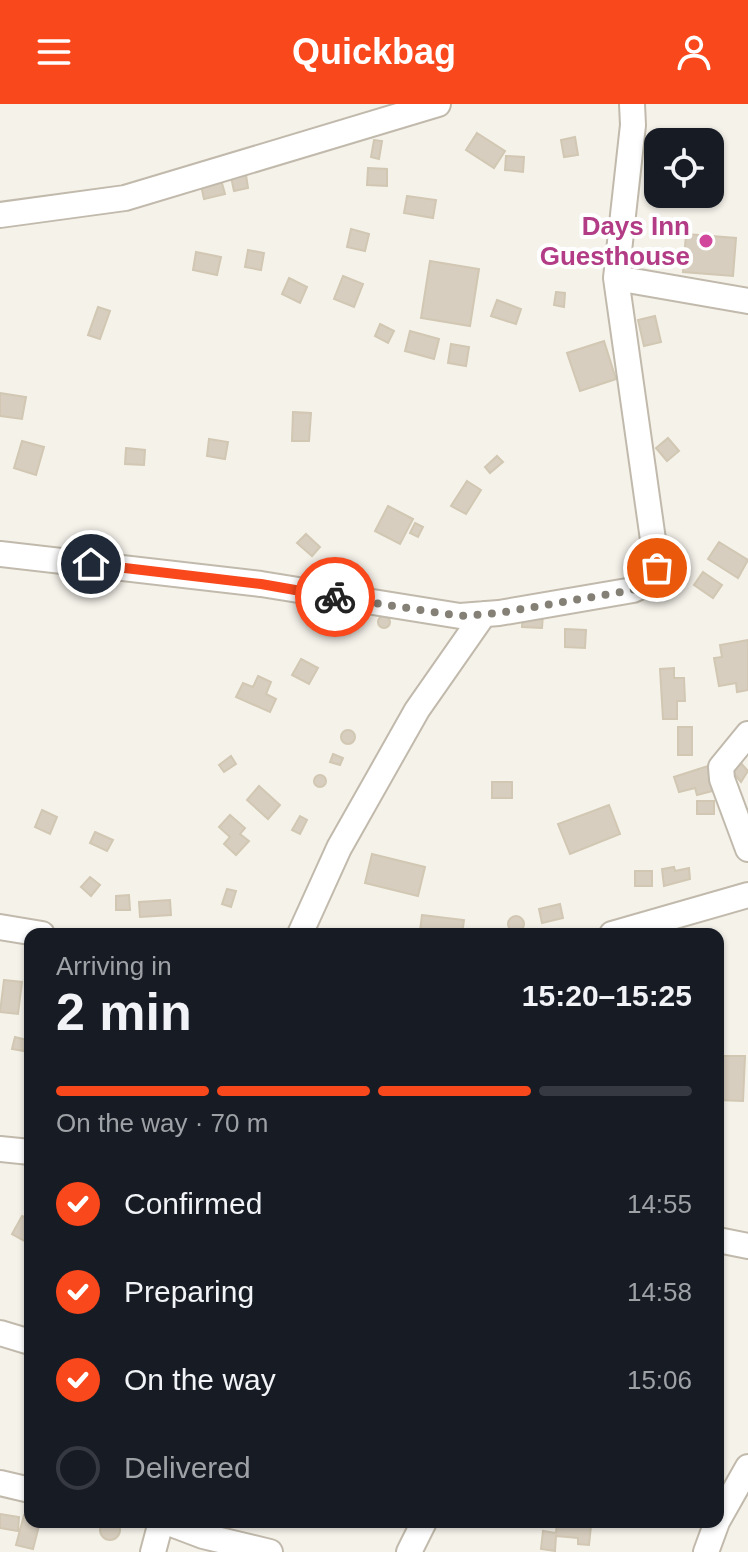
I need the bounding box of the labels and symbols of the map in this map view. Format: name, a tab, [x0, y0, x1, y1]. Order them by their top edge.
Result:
place label: Days Inn Guesthouse	[540, 211, 690, 271]
marker: Days Inn Guesthouse	[697, 232, 715, 250]
pin	[57, 530, 125, 598]
pin	[623, 534, 691, 602]
courier	[295, 557, 375, 637]

